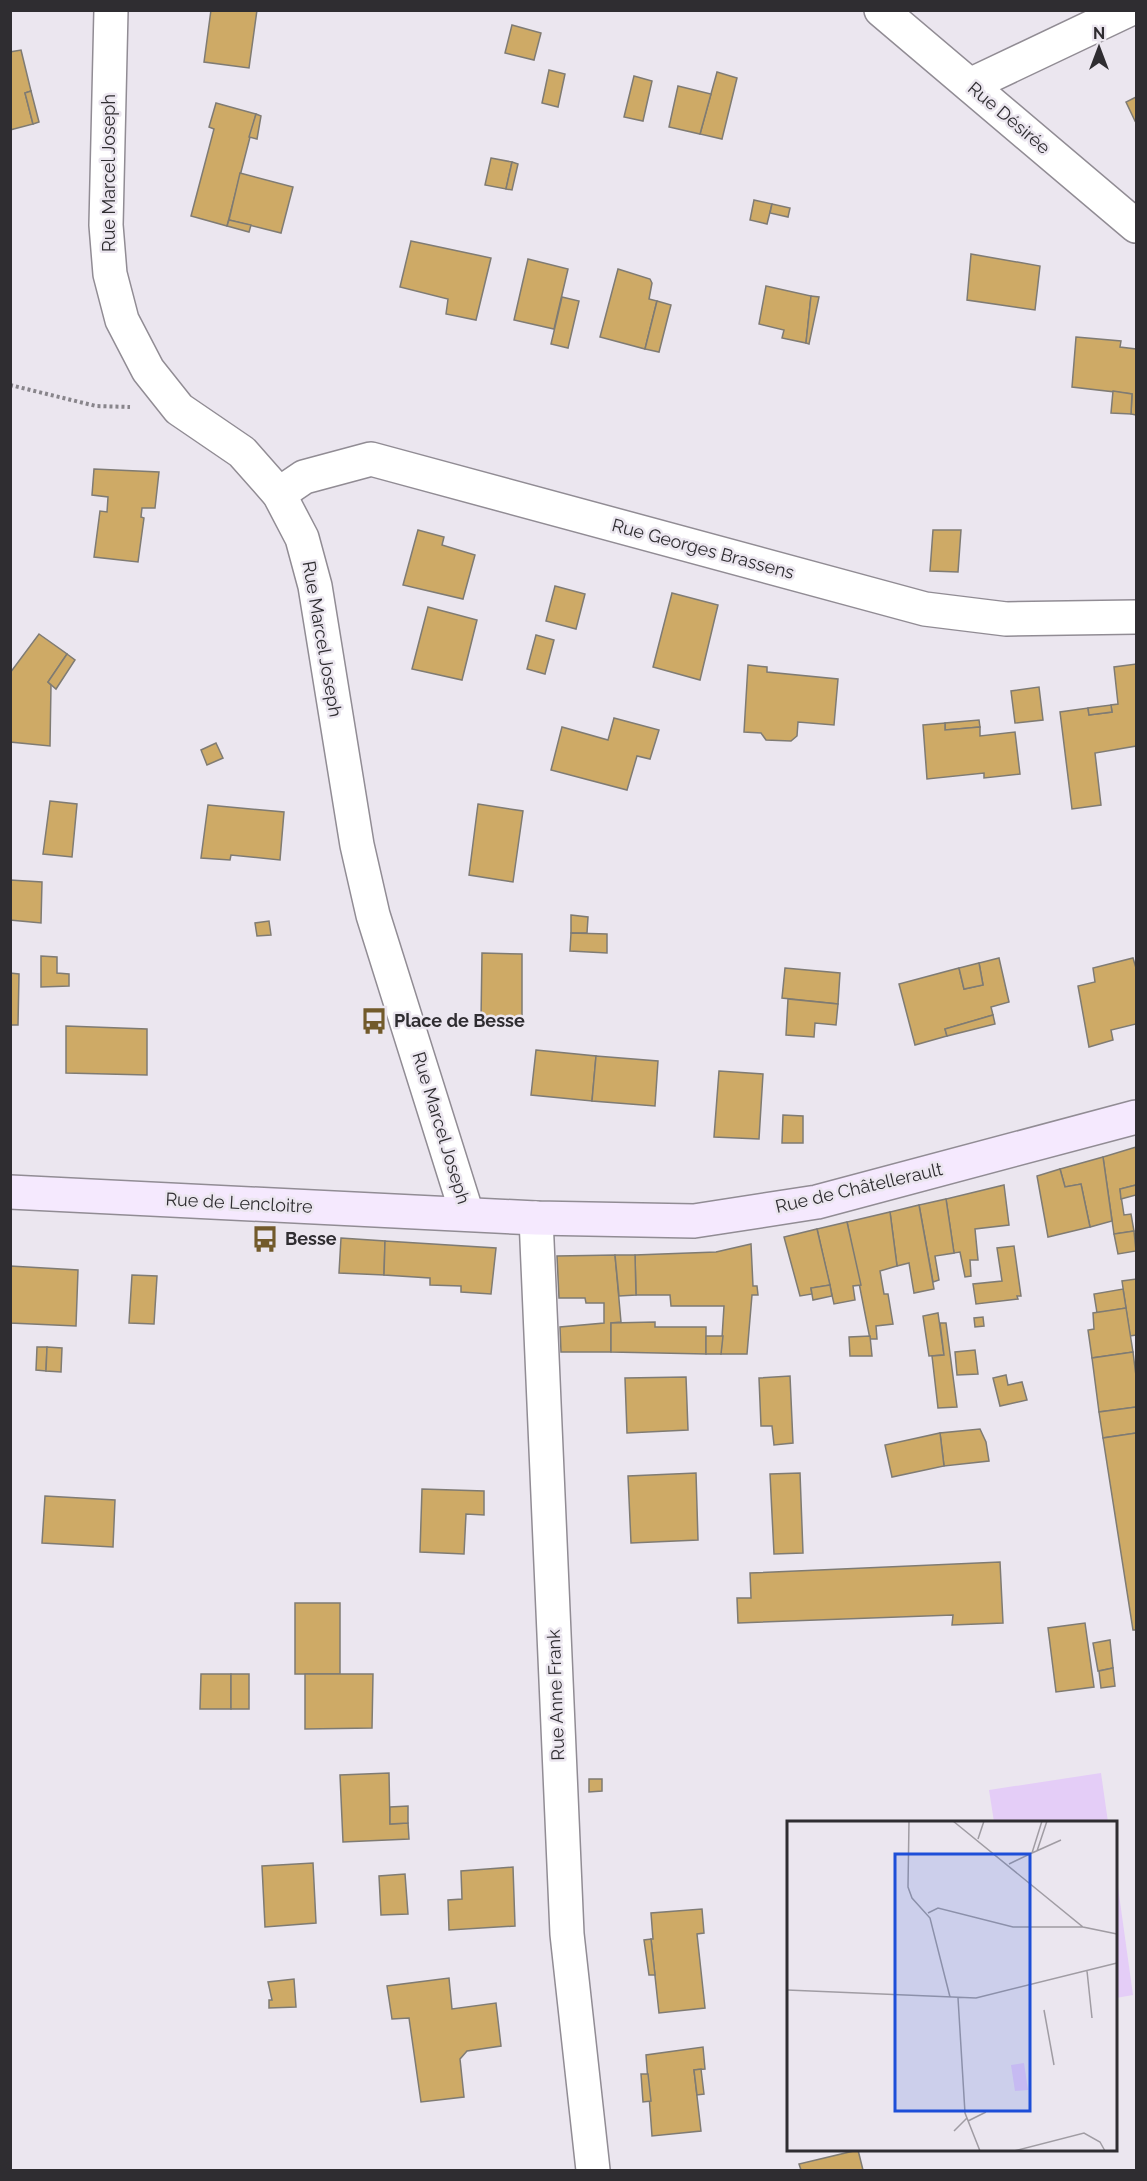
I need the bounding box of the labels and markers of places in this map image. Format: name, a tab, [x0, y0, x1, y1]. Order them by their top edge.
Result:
bus stop icon: Place de Besse	[359, 1006, 389, 1036]
place label: Place de Besse	[394, 1010, 525, 1031]
bus stop icon: Besse	[250, 1224, 280, 1254]
place label: Besse	[285, 1228, 337, 1249]

